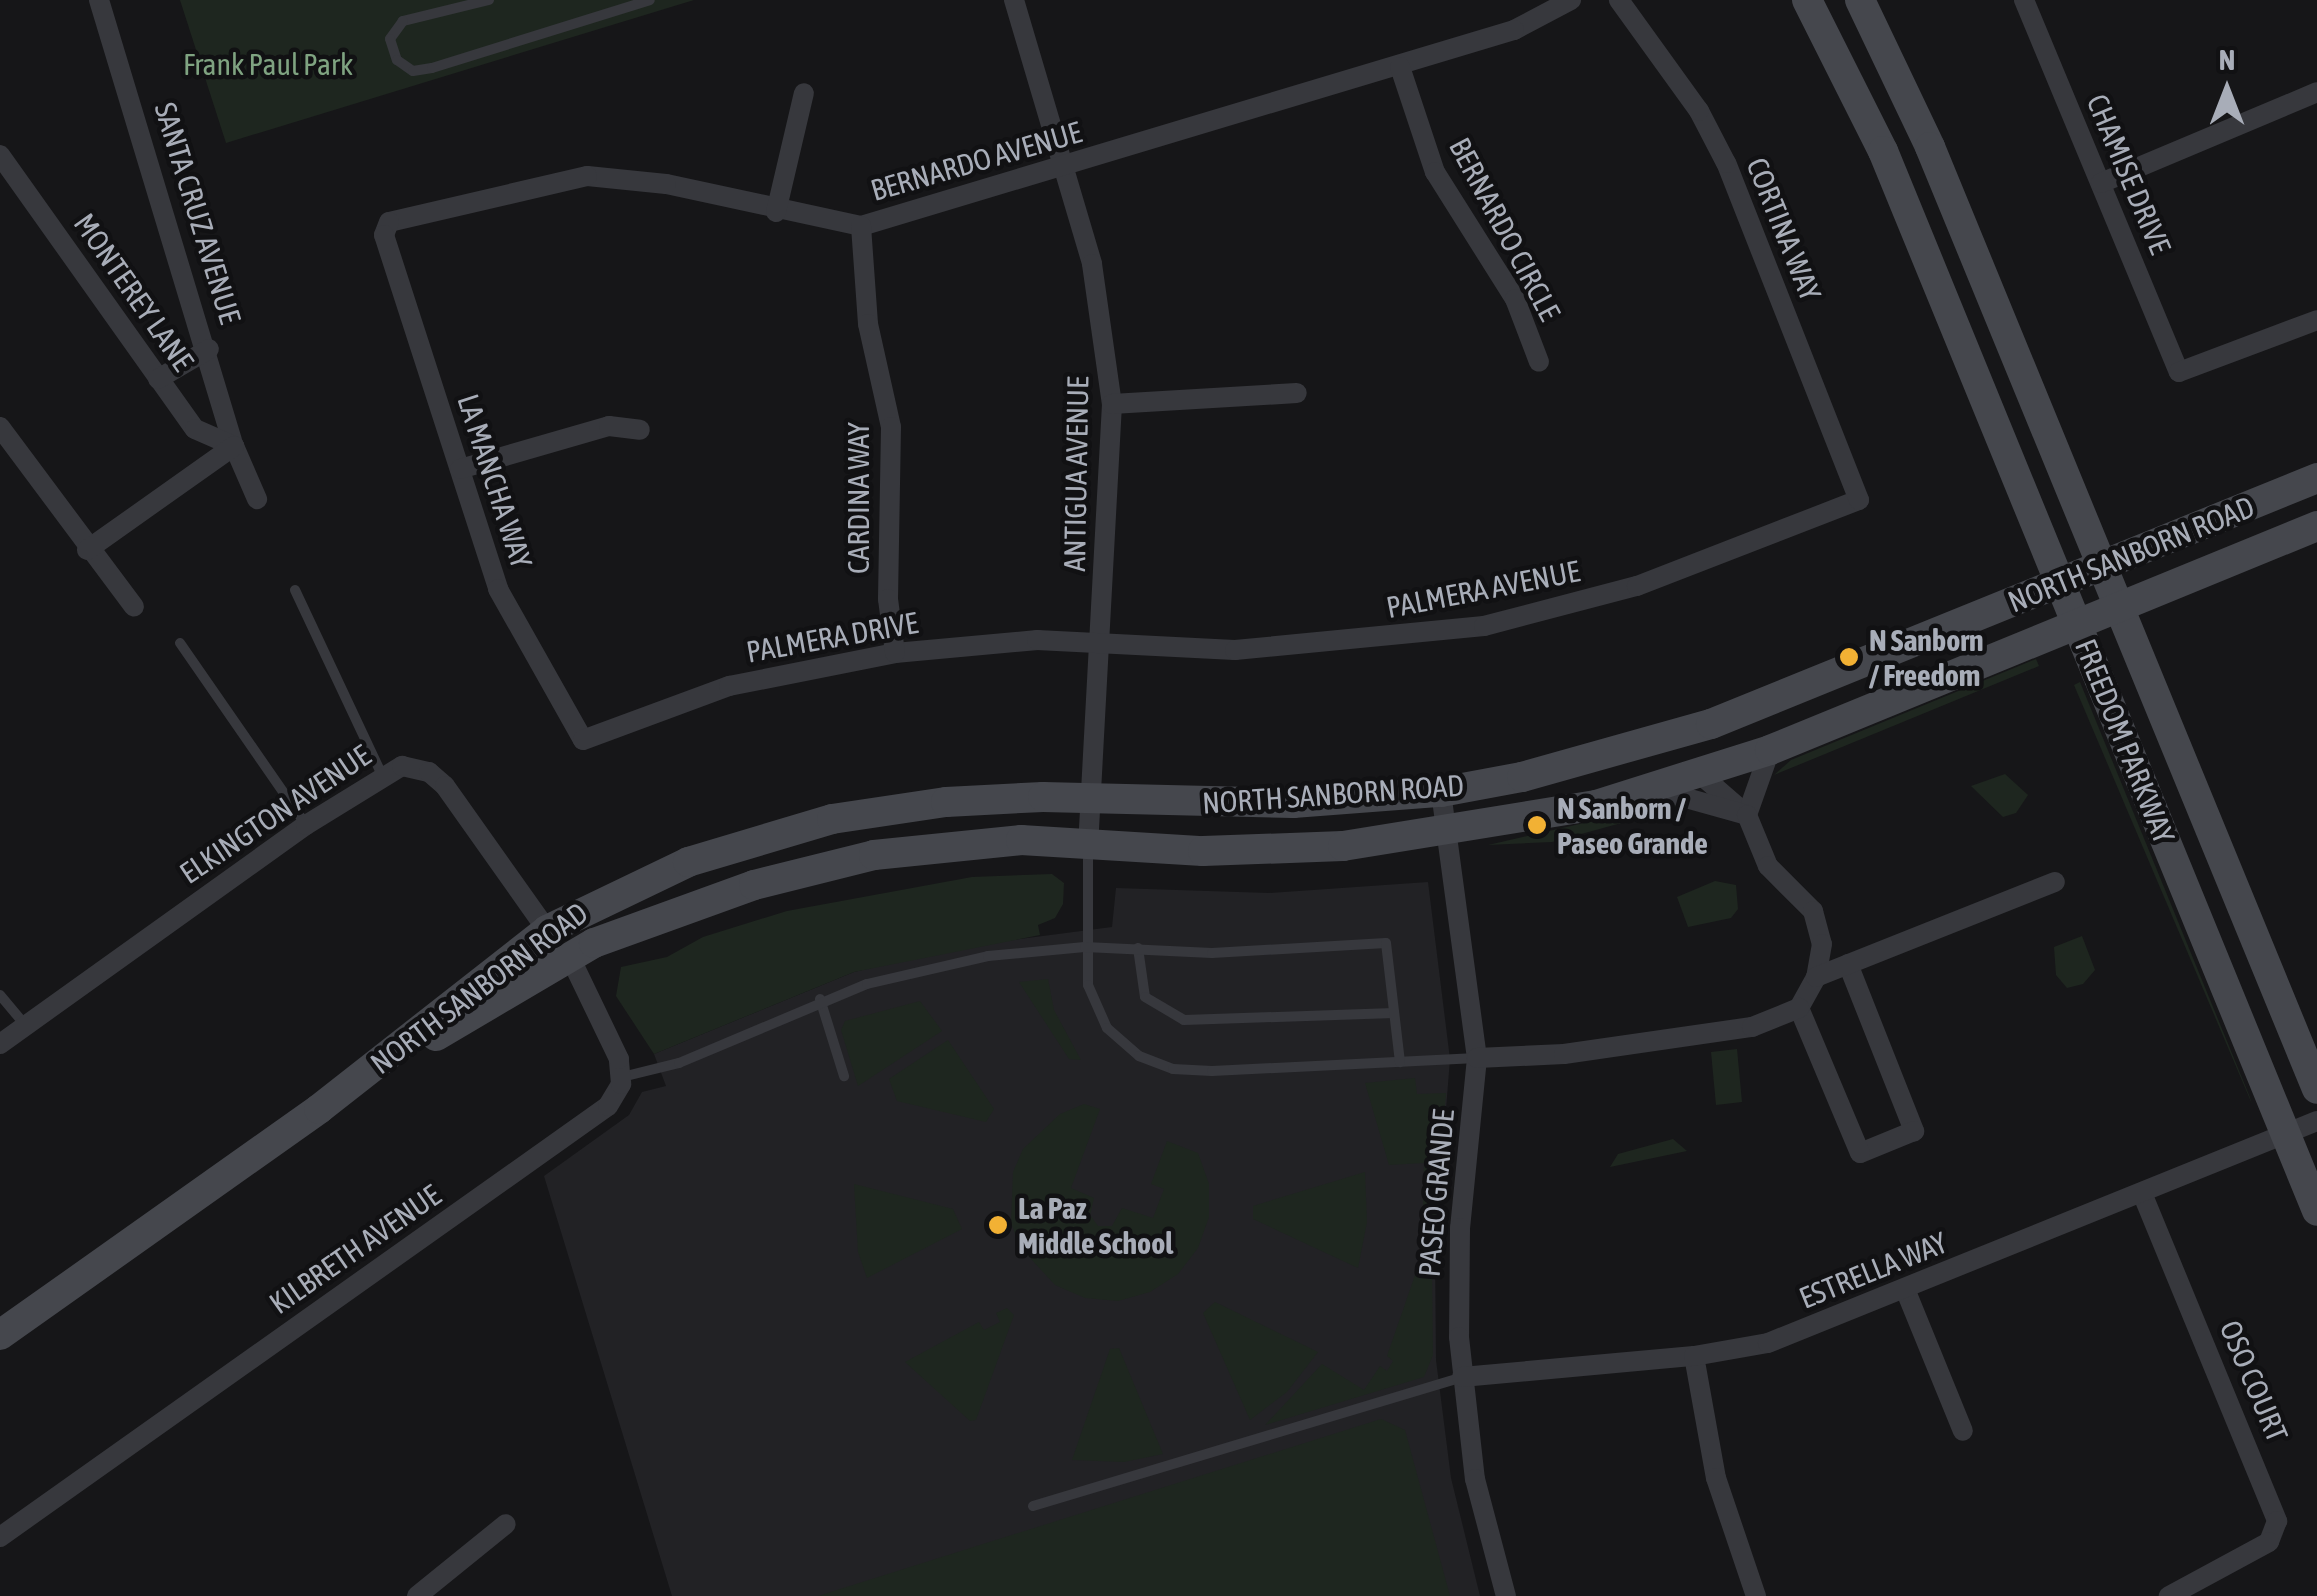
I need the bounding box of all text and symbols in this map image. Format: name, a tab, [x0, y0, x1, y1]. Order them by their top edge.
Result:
north arrow	[2177, 40, 2277, 140]
text: N	[2219, 44, 2235, 76]
park label: Frank Paul Park	[183, 46, 353, 82]
street label: CHAMISE DRIVE	[2079, 89, 2179, 259]
street label: SANTA CRUZ AVENUE	[147, 98, 249, 328]
street label: BERNARDO AVENUE	[866, 114, 1086, 208]
street label: BERNARDO CIRCLE	[1442, 132, 1568, 326]
street label: CORTINA WAY	[1739, 153, 1829, 305]
street label: MONTEREY LANE	[67, 207, 201, 377]
street label: ANTIGUA AVENUE	[1056, 376, 1096, 572]
street label: LA MANCHA WAY	[450, 390, 540, 572]
street label: CARDINA WAY	[840, 422, 876, 574]
street label: NORTH SANBORN ROAD	[2003, 488, 2259, 620]
street label: PALMERA AVENUE	[1383, 553, 1583, 625]
street label: PALMERA DRIVE	[743, 604, 921, 670]
place label: N Sanborn / Freedom	[1869, 622, 1984, 692]
street label: FREEDOM PARKWAY	[2068, 634, 2182, 848]
marker: N Sanborn / Freedom	[1838, 646, 1860, 668]
street label: ELKINGTON AVENUE	[173, 737, 377, 891]
street label: NORTH SANBORN ROAD	[1201, 767, 1465, 821]
place label: N Sanborn / Paseo Grande	[1557, 790, 1708, 860]
marker: N Sanborn / Paseo Grande	[1526, 814, 1548, 836]
street label: NORTH SANBORN ROAD	[363, 895, 595, 1081]
street label: PASEO GRANDE	[1411, 1108, 1461, 1278]
street label: KILBRETH AVENUE	[263, 1177, 447, 1321]
place label: La Paz Middle School	[1018, 1190, 1173, 1260]
marker: La Paz Middle School	[987, 1214, 1009, 1236]
street label: ESTRELLA WAY	[1794, 1224, 1952, 1316]
street label: OSO COURT	[2212, 1315, 2296, 1447]

